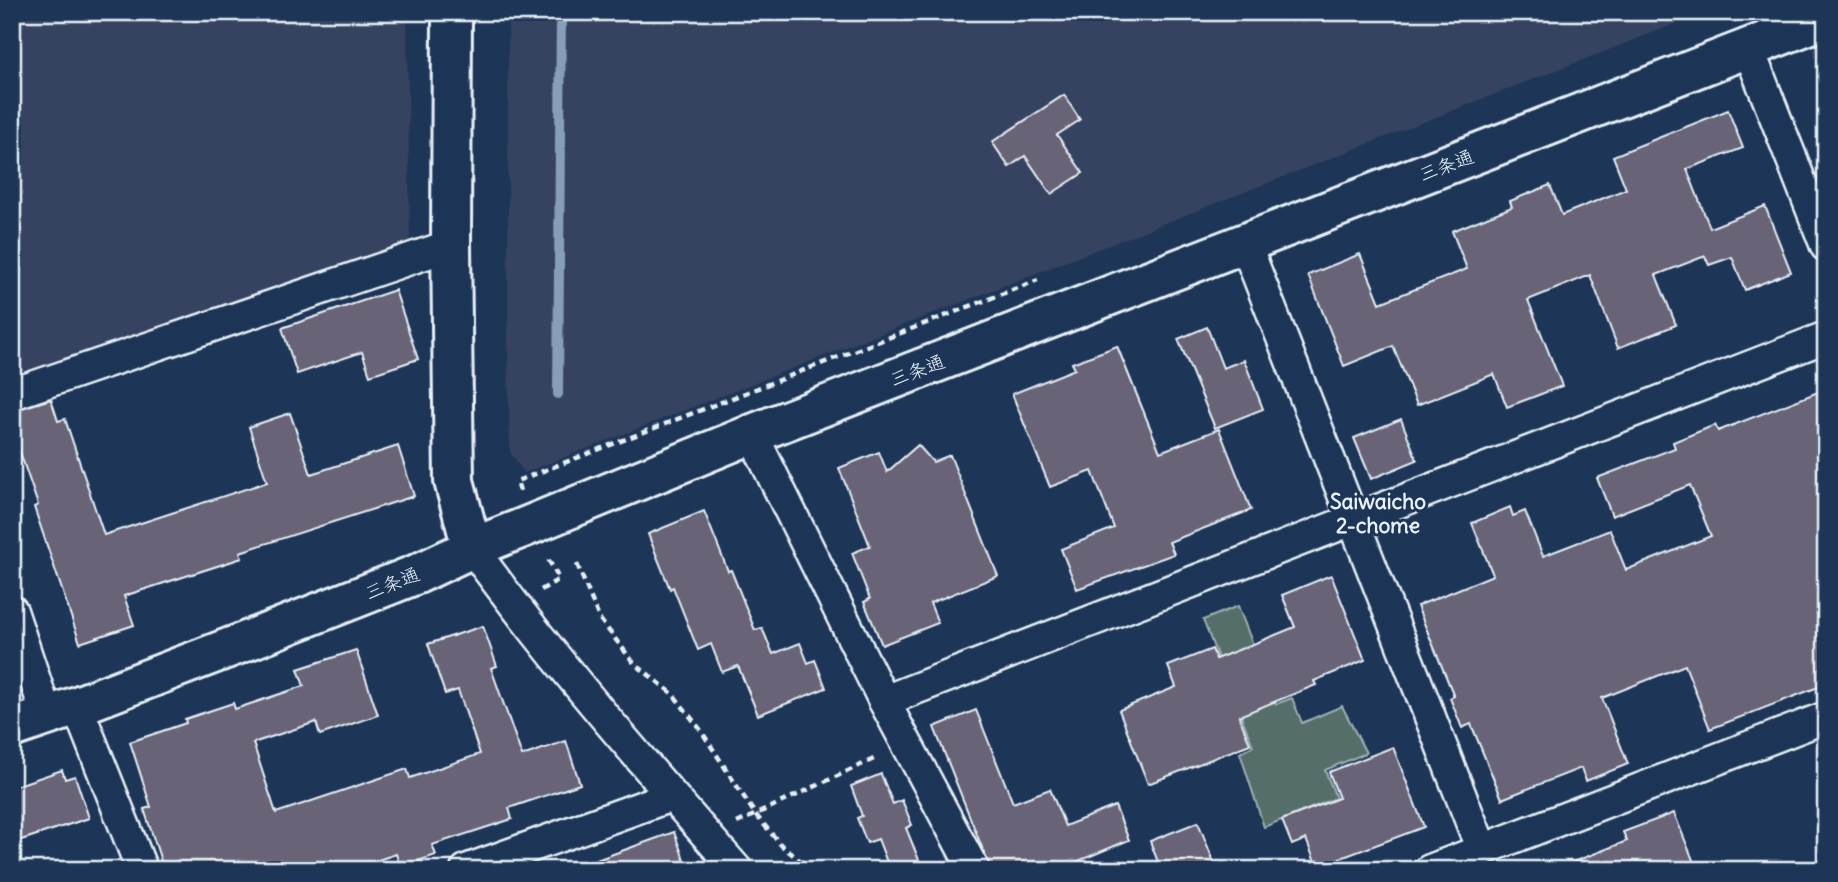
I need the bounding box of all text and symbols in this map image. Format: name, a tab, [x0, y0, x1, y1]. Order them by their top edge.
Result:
street label: 三条通	[1415, 144, 1477, 186]
street label: 三条通	[886, 349, 948, 391]
district label: Saiwaicho 2-chome	[1330, 488, 1426, 539]
street label: 三条通	[361, 561, 423, 605]

